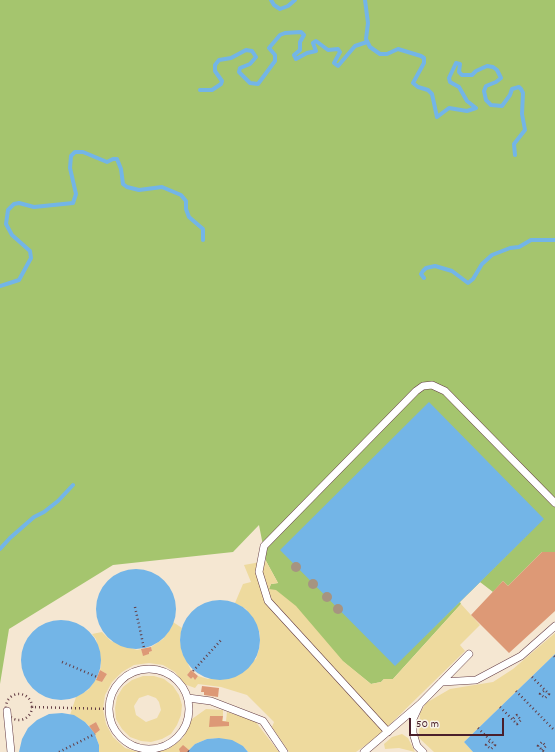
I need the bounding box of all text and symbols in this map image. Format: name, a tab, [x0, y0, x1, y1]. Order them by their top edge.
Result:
scale bar	[411, 710, 506, 736]
text: 50 m	[416, 716, 439, 733]

